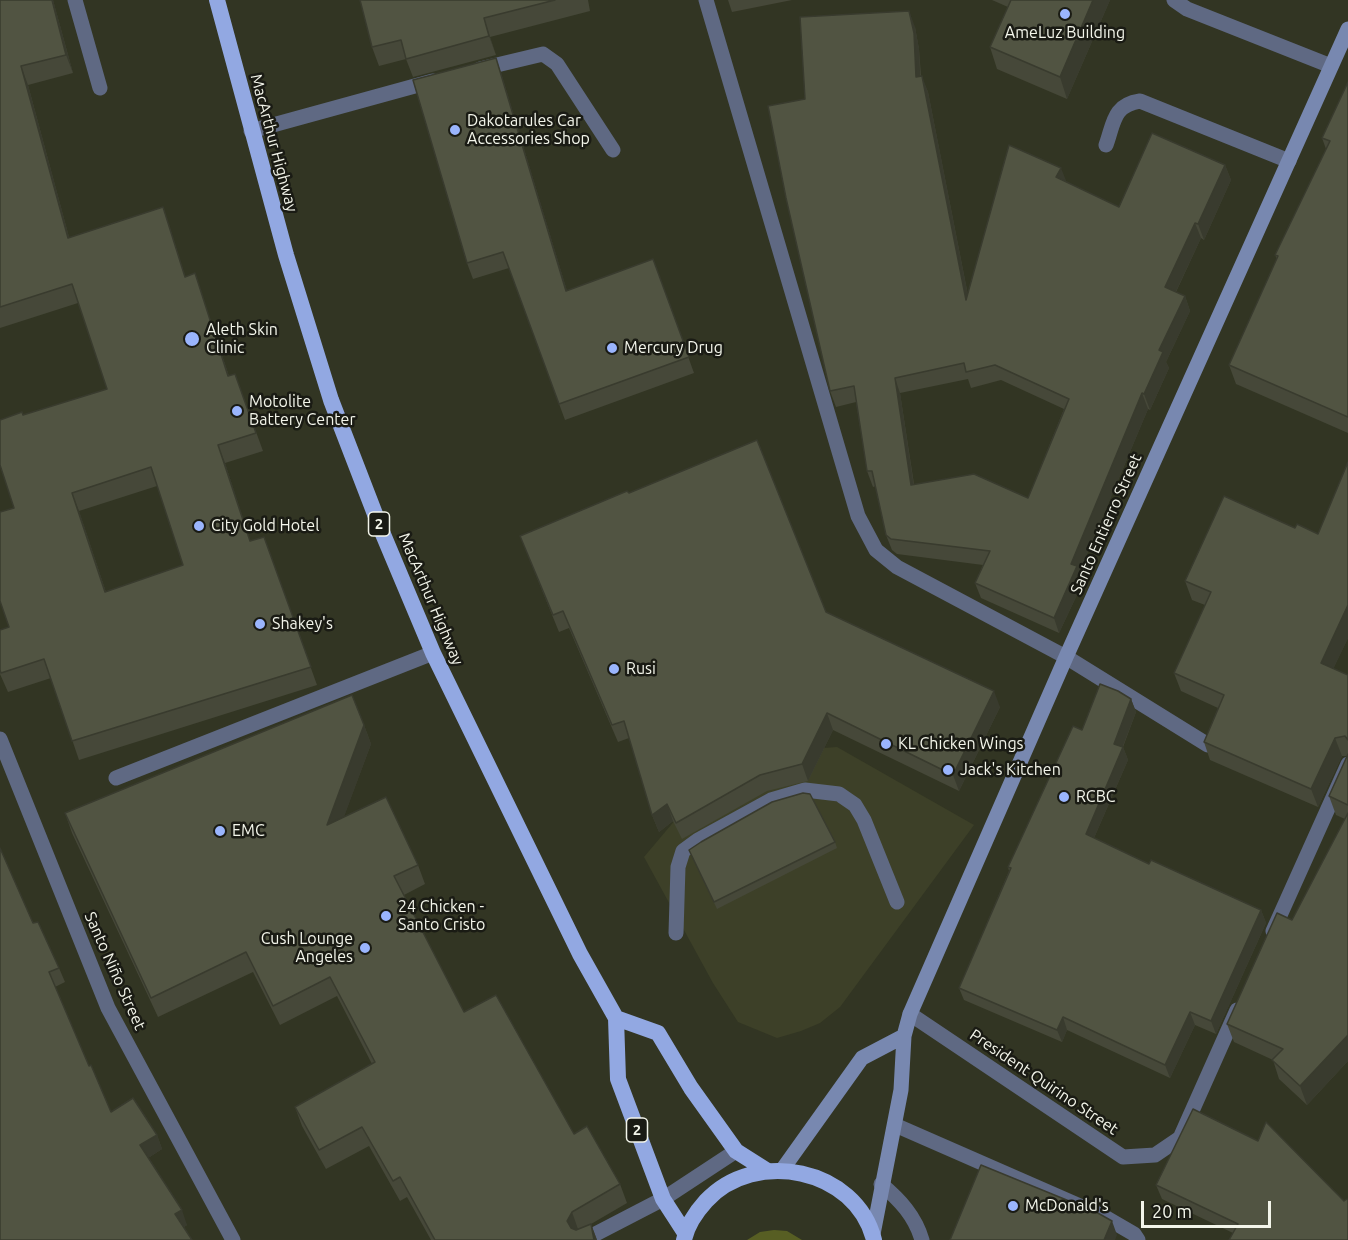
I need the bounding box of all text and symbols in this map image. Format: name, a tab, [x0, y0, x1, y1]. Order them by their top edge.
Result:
marker: AmeLuz Building	[1058, 7, 1072, 21]
place label: AmeLuz Building	[1005, 23, 1125, 43]
street label: MacArthur Highway	[246, 72, 302, 214]
place label: Dakotarules Car Accessories Shop	[467, 111, 590, 149]
marker: Dakotarules Car Accessories Shop	[448, 123, 462, 137]
place label: Aleth Skin Clinic	[206, 320, 278, 358]
marker: Aleth Skin Clinic	[183, 330, 201, 348]
place label: Mercury Drug	[624, 338, 723, 358]
marker: Mercury Drug	[605, 341, 619, 355]
place label: Motolite Battery Center	[249, 392, 355, 430]
marker: Motolite Battery Center	[230, 404, 244, 418]
street label: Santo Entierro Street	[1066, 451, 1146, 597]
road number: 2	[368, 512, 389, 536]
place label: City Gold Hotel	[211, 516, 319, 536]
marker: City Gold Hotel	[192, 519, 206, 533]
street label: MacArthur Highway	[394, 530, 468, 668]
place label: Shakey's	[272, 614, 333, 634]
marker: Shakey's	[253, 617, 267, 631]
place label: Rusi	[626, 659, 656, 679]
marker: Rusi	[607, 662, 621, 676]
place label: KL Chicken Wings	[898, 734, 1024, 754]
marker: KL Chicken Wings	[879, 737, 893, 751]
place label: Jack's Kitchen	[960, 760, 1061, 780]
marker: Jack's Kitchen	[941, 763, 955, 777]
place label: RCBC	[1076, 787, 1116, 807]
marker: RCBC	[1057, 790, 1071, 804]
place label: EMC	[232, 821, 265, 841]
marker: EMC	[213, 824, 227, 838]
place label: 24 Chicken - Santo Cristo	[398, 897, 485, 935]
street label: Santo Niño Street	[80, 909, 150, 1033]
marker: 24 Chicken - Santo Cristo	[379, 909, 393, 923]
place label: Cush Lounge Angeles	[261, 929, 353, 967]
marker: Cush Lounge Angeles	[358, 941, 372, 955]
street label: President Quirino Street	[966, 1025, 1122, 1139]
road number: 2	[626, 1118, 648, 1142]
scale bar	[1144, 1189, 1274, 1227]
place label: McDonald's	[1025, 1196, 1109, 1216]
marker: McDonald's	[1006, 1199, 1020, 1213]
text: 20 m	[1152, 1201, 1192, 1221]

